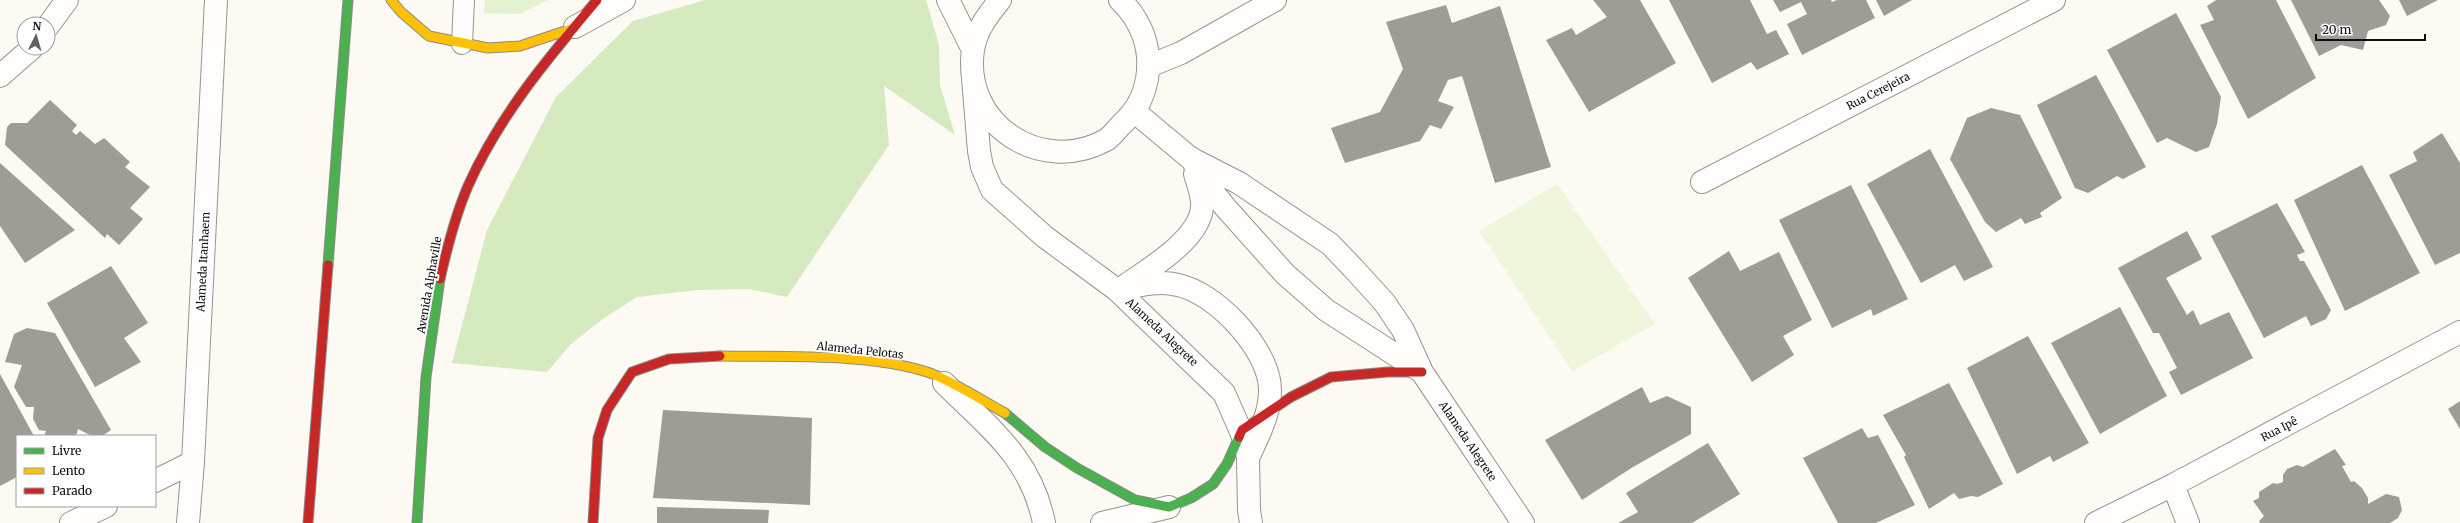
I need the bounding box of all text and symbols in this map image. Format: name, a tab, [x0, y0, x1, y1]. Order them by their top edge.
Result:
north arrow	[16, 16, 56, 56]
scale bar	[2316, 16, 2425, 42]
text: N	[32, 19, 42, 33]
text: 20 m	[2322, 22, 2351, 37]
street label: Rua Cerejeira	[1844, 69, 1912, 113]
street label: Alameda Itanhaem	[193, 211, 213, 314]
street label: Avenida Alphaville	[413, 235, 444, 336]
street label: Alameda Alegrete	[1122, 294, 1201, 369]
street label: Alameda Pelotas	[815, 338, 904, 362]
street label: Alameda Alegrete	[1436, 398, 1500, 484]
street label: Rua Ipê	[2258, 413, 2300, 444]
legend	[16, 435, 156, 507]
text: Livre	[52, 443, 81, 458]
text: Lento	[52, 463, 85, 478]
text: Parado	[52, 483, 92, 498]

